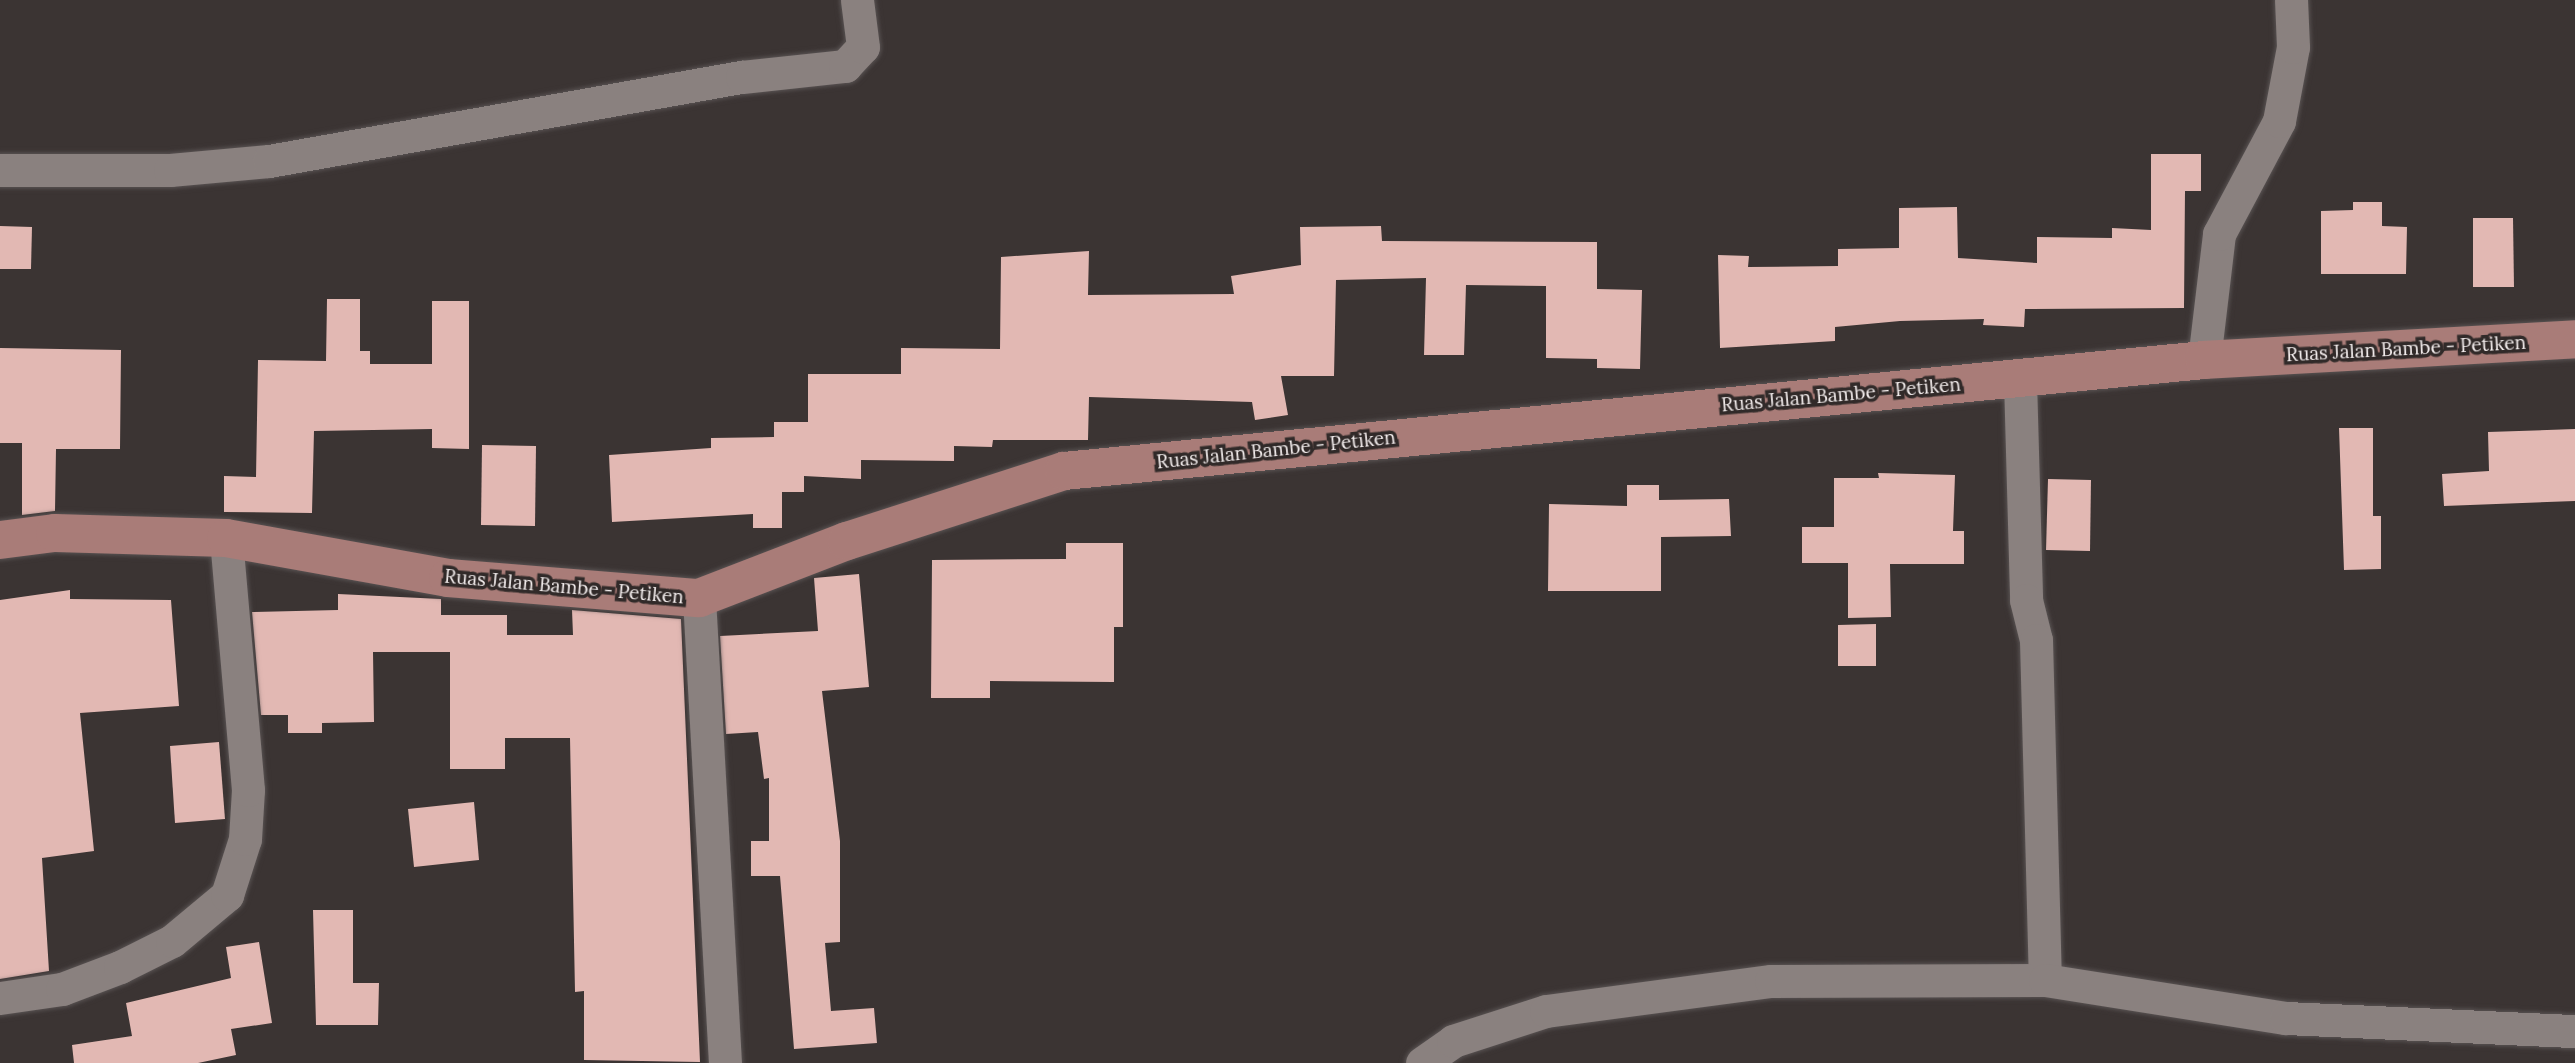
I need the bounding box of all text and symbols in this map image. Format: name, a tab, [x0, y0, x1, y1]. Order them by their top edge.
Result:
street label: Ruas Jalan Bambe - Petiken	[2285, 331, 2527, 367]
street label: Ruas Jalan Bambe - Petiken	[1720, 373, 1962, 417]
street label: Ruas Jalan Bambe - Petiken	[1155, 426, 1397, 474]
street label: Ruas Jalan Bambe - Petiken	[443, 565, 685, 609]

